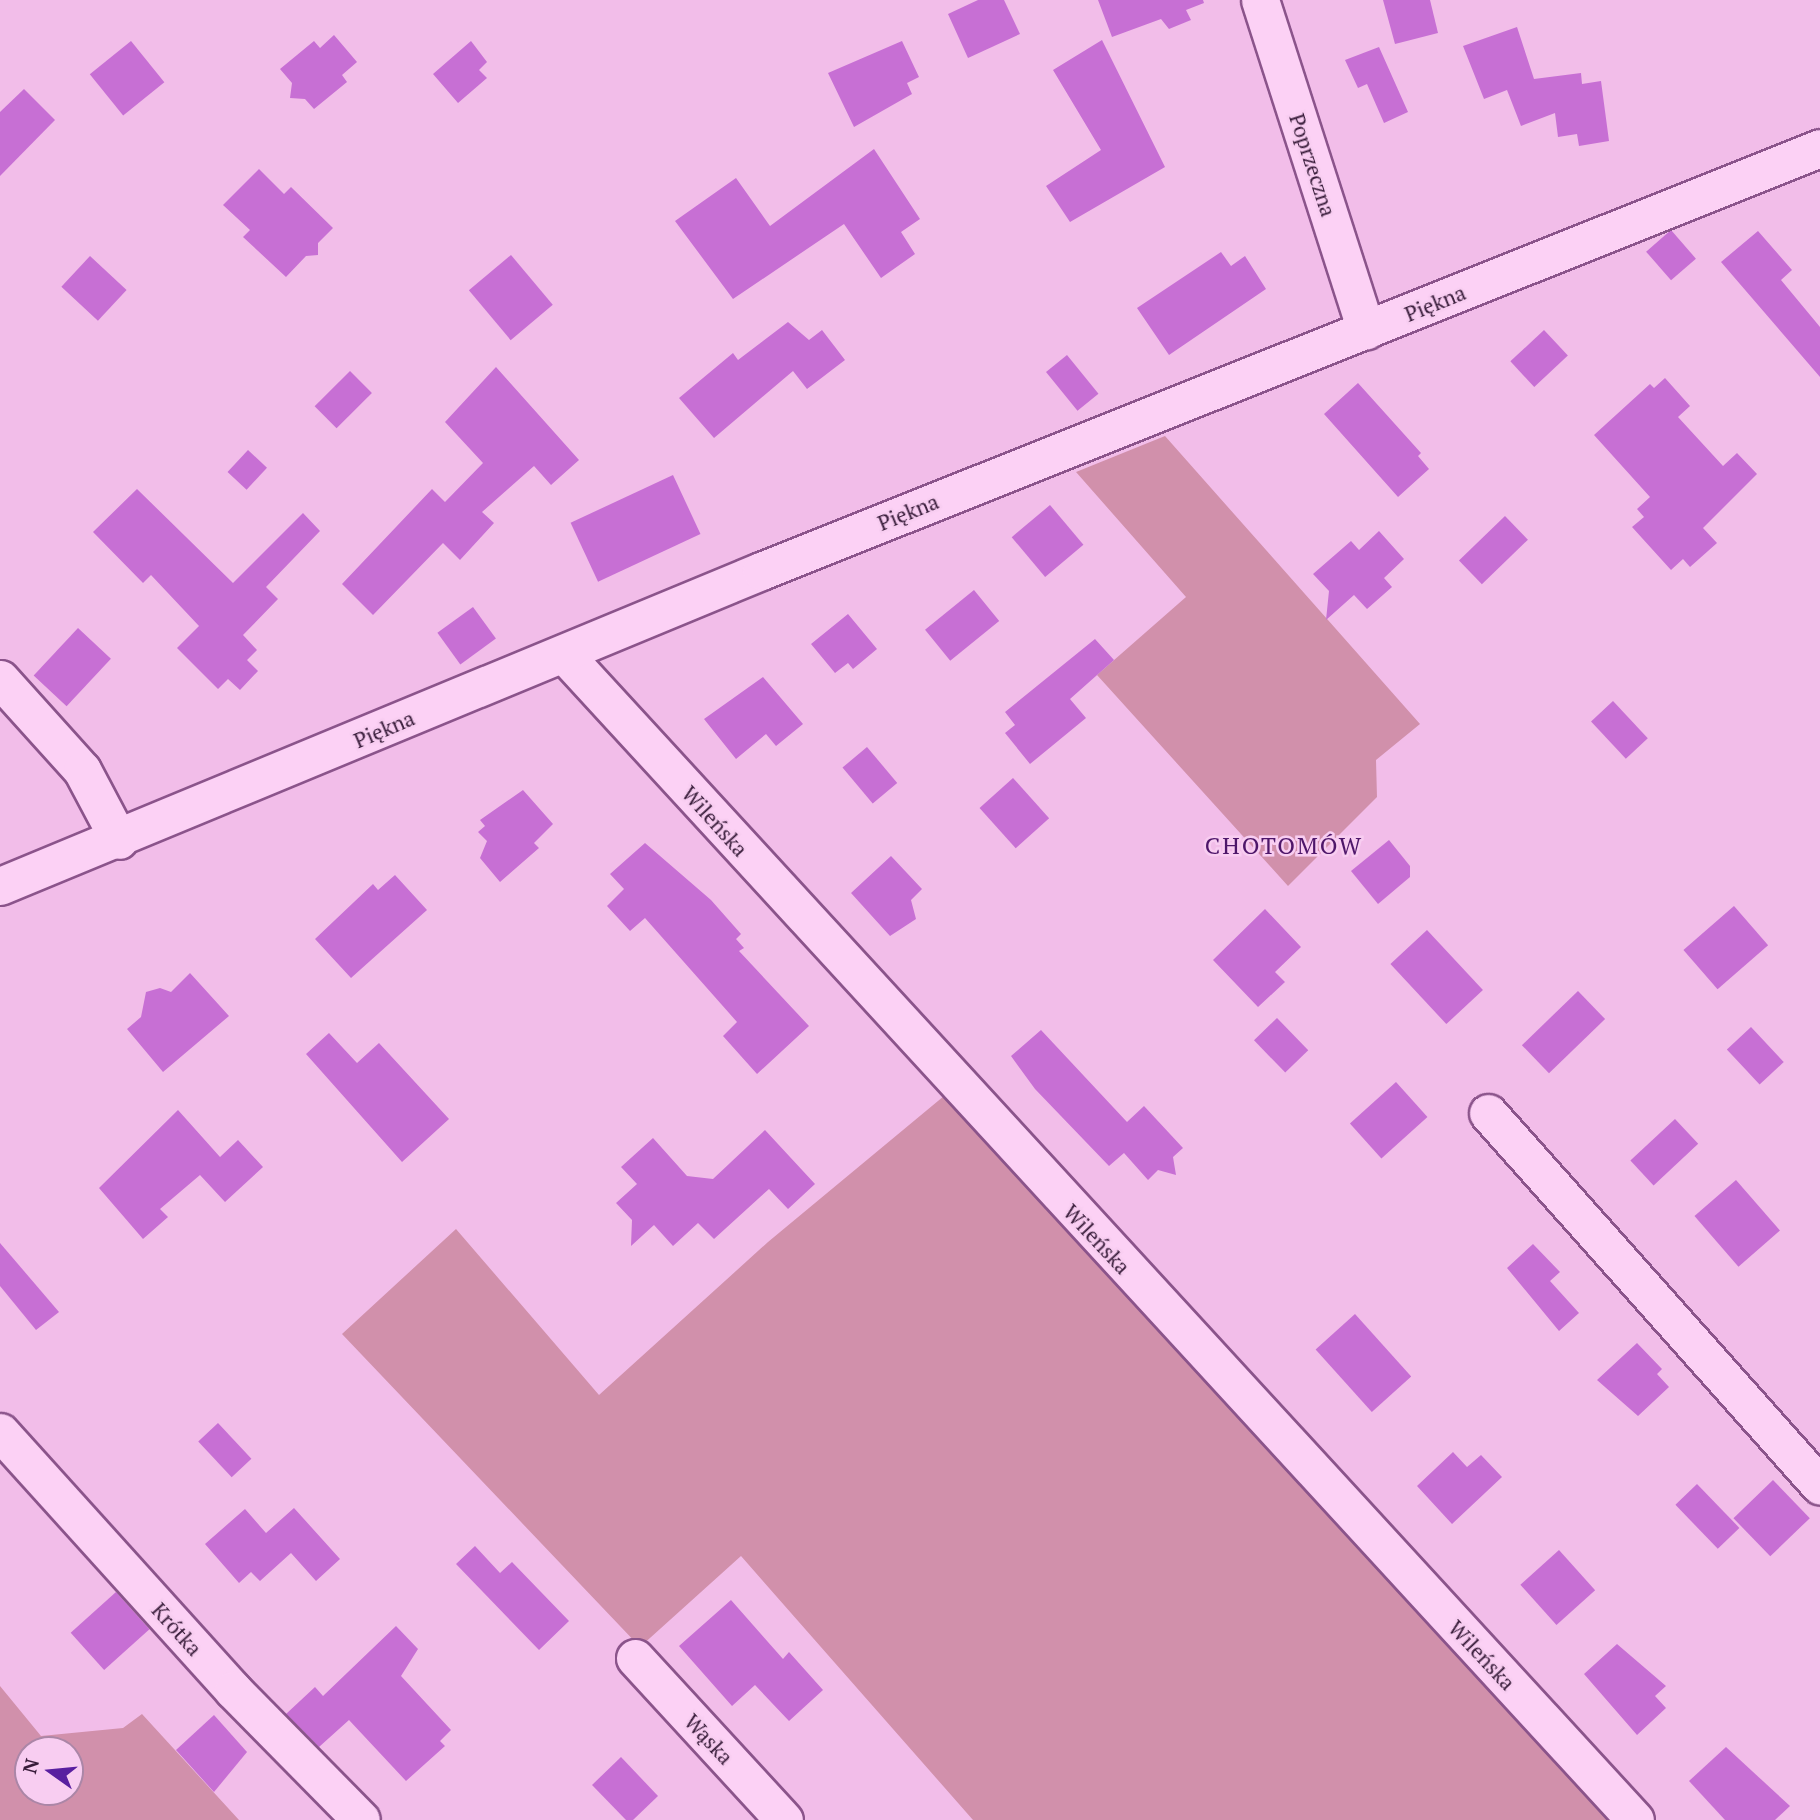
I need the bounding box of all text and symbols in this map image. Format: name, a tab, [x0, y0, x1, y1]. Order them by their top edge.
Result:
street label: Poprzeczna	[1285, 110, 1341, 220]
street label: Piękna	[1401, 279, 1469, 327]
street label: Piękna	[874, 488, 942, 536]
street label: Piękna	[350, 705, 418, 753]
street label: Wileńska	[677, 781, 753, 861]
district label: CHOTOMÓW	[1206, 832, 1362, 860]
street label: Wileńska	[1059, 1199, 1135, 1279]
street label: Krótka	[147, 1597, 207, 1661]
street label: Wileńska	[1444, 1615, 1520, 1695]
street label: Wąska	[680, 1709, 738, 1769]
north arrow	[14, 1736, 84, 1806]
text: N	[16, 1756, 44, 1776]

